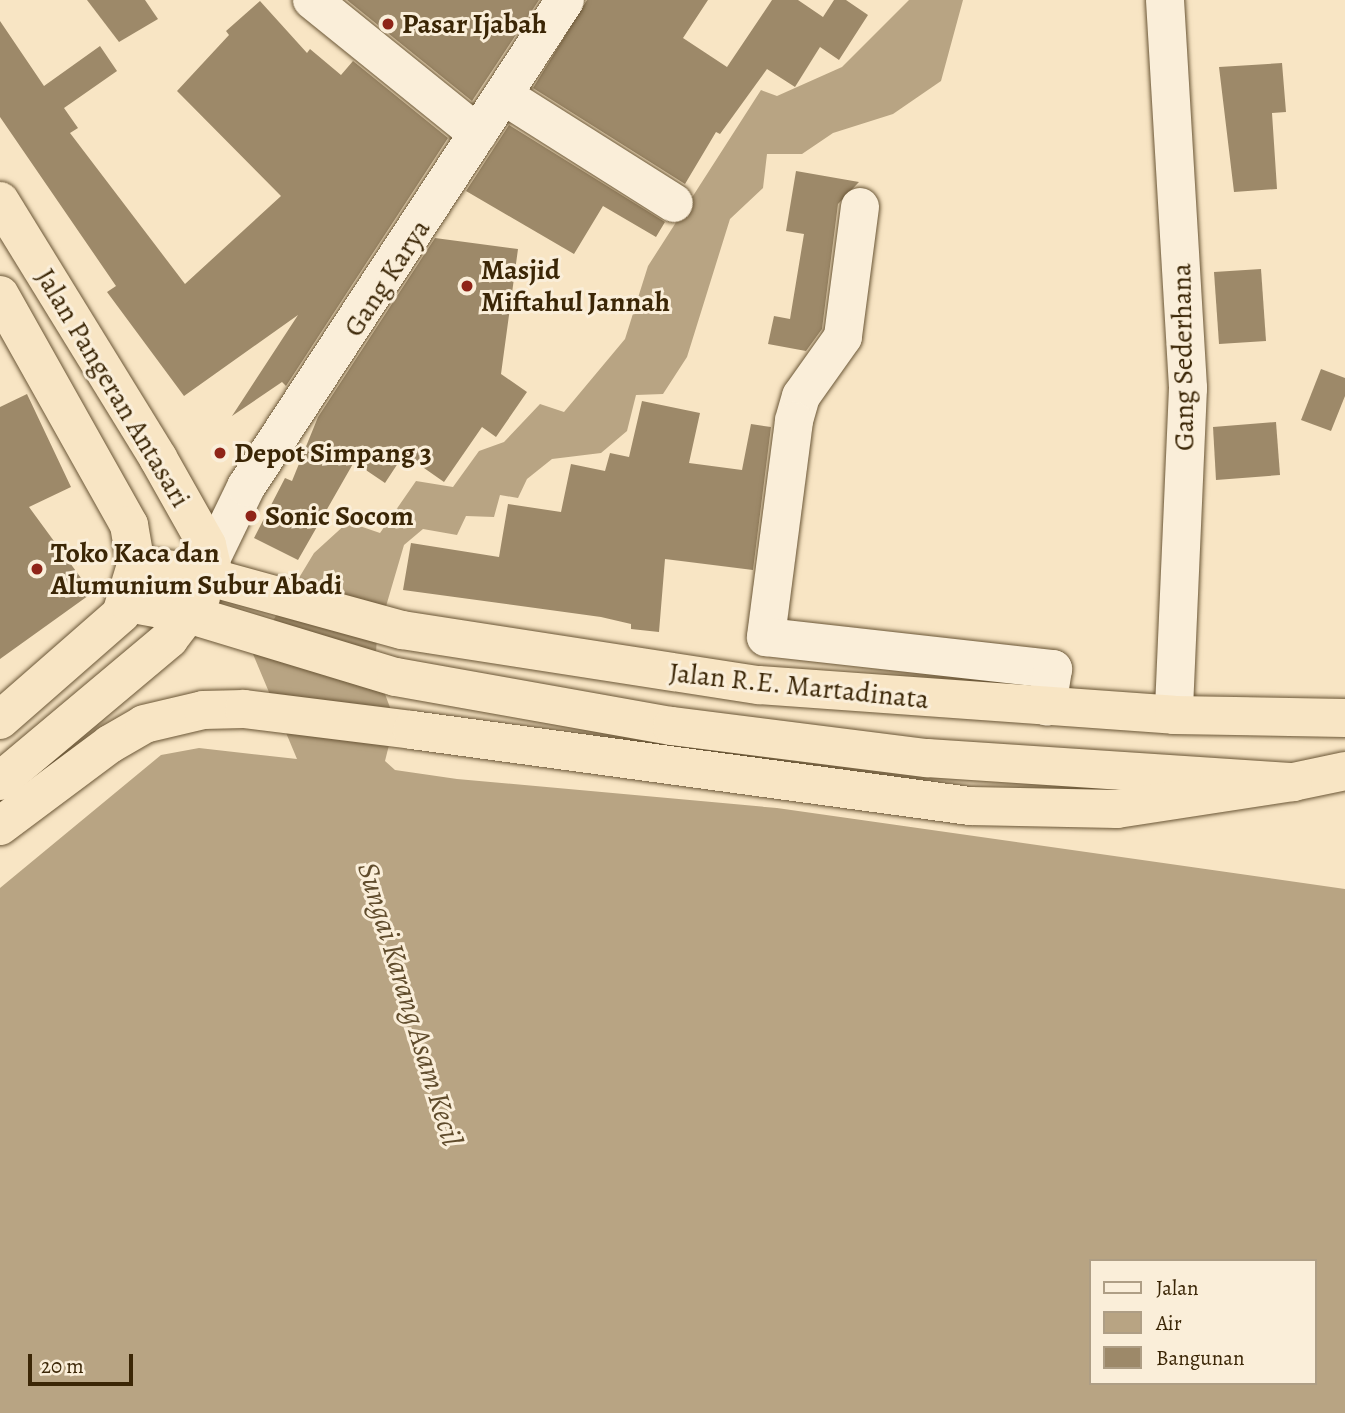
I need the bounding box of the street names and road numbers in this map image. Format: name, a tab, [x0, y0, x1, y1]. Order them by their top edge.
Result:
street label: Gang Karya	[337, 213, 437, 343]
street label: Jalan Pangeran Antasari	[28, 262, 198, 514]
street label: Gang Sederhana	[1165, 263, 1201, 451]
street label: Jalan R.E. Martadinata	[667, 656, 931, 716]

